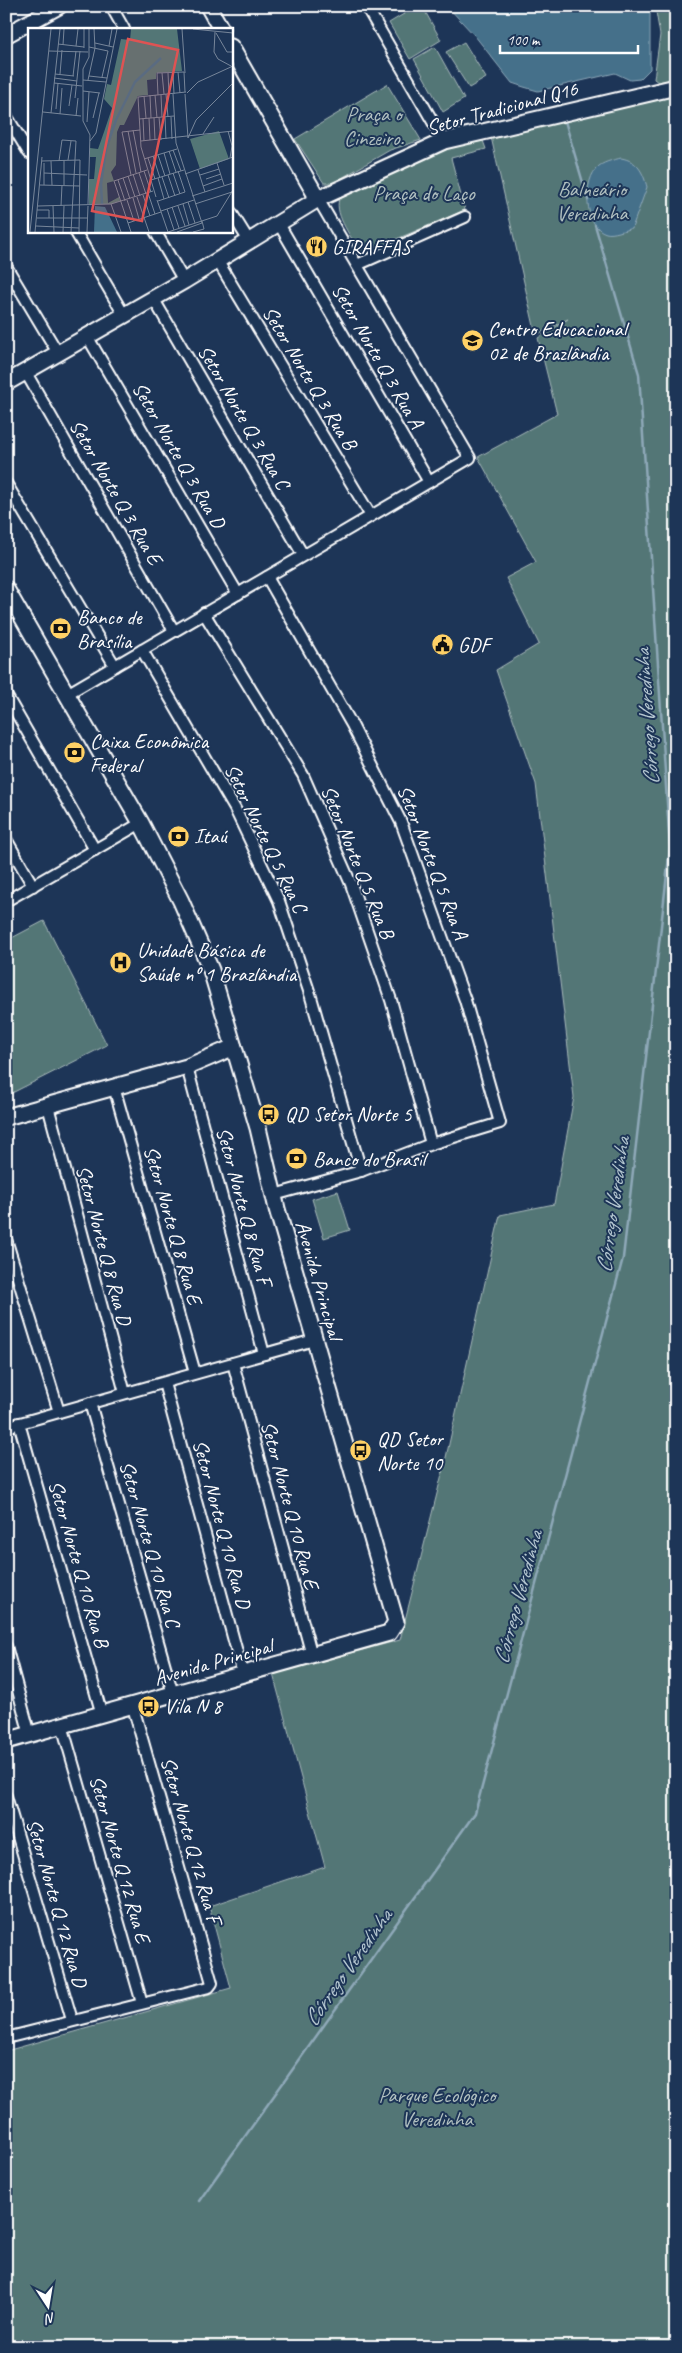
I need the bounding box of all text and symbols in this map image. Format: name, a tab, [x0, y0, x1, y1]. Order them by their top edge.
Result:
scale bar	[500, 22, 637, 54]
inset map	[28, 28, 232, 232]
text: 100 m	[507, 31, 541, 50]
street label: Setor Tradicional Q16	[424, 75, 581, 141]
park label: Praça o Cinzeiro.	[344, 101, 405, 151]
park label: Balneário Veredinha	[556, 176, 630, 226]
park label: Praça do Laço	[373, 180, 476, 206]
place label: GIRAFFAS	[332, 234, 413, 260]
restaurant icon: GIRAFFAS	[304, 235, 328, 259]
street label: Setor Norte Q 3 Rua A	[326, 279, 431, 434]
street label: Setor Norte Q 3 Rua B	[257, 301, 364, 456]
place label: Centro Educacional 02 de Brazlândia	[488, 316, 630, 366]
school or university icon: Centro Educacional 02 de Brazlândia	[460, 329, 484, 353]
street label: Setor Norte Q 3 Rua C	[192, 340, 297, 496]
street label: Setor Norte Q 3 Rua D	[127, 377, 232, 534]
street label: Setor Norte Q 3 Rua E	[64, 415, 170, 572]
place label: Banco de Brasília	[77, 604, 143, 654]
bank icon: Banco de Brasília	[49, 617, 73, 641]
place label: GDF	[458, 632, 493, 658]
public building icon: GDF	[430, 633, 454, 657]
water label: Córrego Veredinha	[628, 645, 666, 786]
place label: Caixa Econômica Federal	[90, 728, 210, 778]
bank icon: Caixa Econômica Federal	[62, 741, 86, 765]
street label: Setor Norte Q 5 Rua C	[219, 759, 315, 919]
street label: Setor Norte Q 5 Rua A	[392, 781, 475, 944]
street label: Setor Norte Q 5 Rua B	[315, 782, 401, 944]
place label: Itaú	[194, 823, 229, 849]
bank icon: Itaú	[166, 824, 190, 848]
place label: Unidade Básica de Saúde nº 1 Brazlândia	[137, 937, 298, 987]
hospital icon: Unidade Básica de Saúde nº 1 Brazlândia	[109, 950, 133, 974]
place label: QD Setor Norte 5	[285, 1101, 413, 1127]
bus stop icon: QD Setor Norte 5	[257, 1102, 281, 1126]
street label: Setor Norte Q 8 Rua F	[210, 1124, 279, 1293]
water label: Córrego Veredinha	[590, 1133, 637, 1275]
street label: Setor Norte Q 8 Rua E	[138, 1143, 209, 1310]
place label: Banco do Brasil	[313, 1146, 429, 1172]
bank icon: Banco do Brasil	[285, 1147, 309, 1171]
street label: Setor Norte Q 8 Rua D	[70, 1162, 138, 1330]
street label: Avenida Principal	[290, 1218, 349, 1346]
street label: Setor Norte Q 10 Rua E	[255, 1418, 326, 1595]
place label: QD Setor Norte 10	[377, 1426, 444, 1476]
street label: Setor Norte Q 10 Rua D	[187, 1437, 258, 1613]
bus stop icon: QD Setor Norte 10	[349, 1439, 373, 1463]
street label: Setor Norte Q 10 Rua C	[114, 1458, 187, 1633]
street label: Setor Norte Q 10 Rua B	[43, 1478, 116, 1653]
water label: Córrego Veredinha	[487, 1525, 550, 1667]
street label: Avenida Principal	[151, 1632, 279, 1691]
place label: Vila N 8	[164, 1693, 224, 1719]
bus stop icon: Vila N 8	[136, 1694, 160, 1718]
street label: Setor Norte Q 12 Rua F	[155, 1754, 229, 1931]
street label: Setor Norte Q 12 Rua E	[84, 1772, 157, 1948]
street label: Setor Norte Q 12 Rua D	[21, 1816, 94, 1992]
water label: Córrego Veredinha	[297, 1901, 400, 2031]
park label: Parque Ecológico Veredinha	[379, 2082, 498, 2132]
north arrow	[22, 2280, 72, 2330]
text: N	[42, 2309, 57, 2328]

